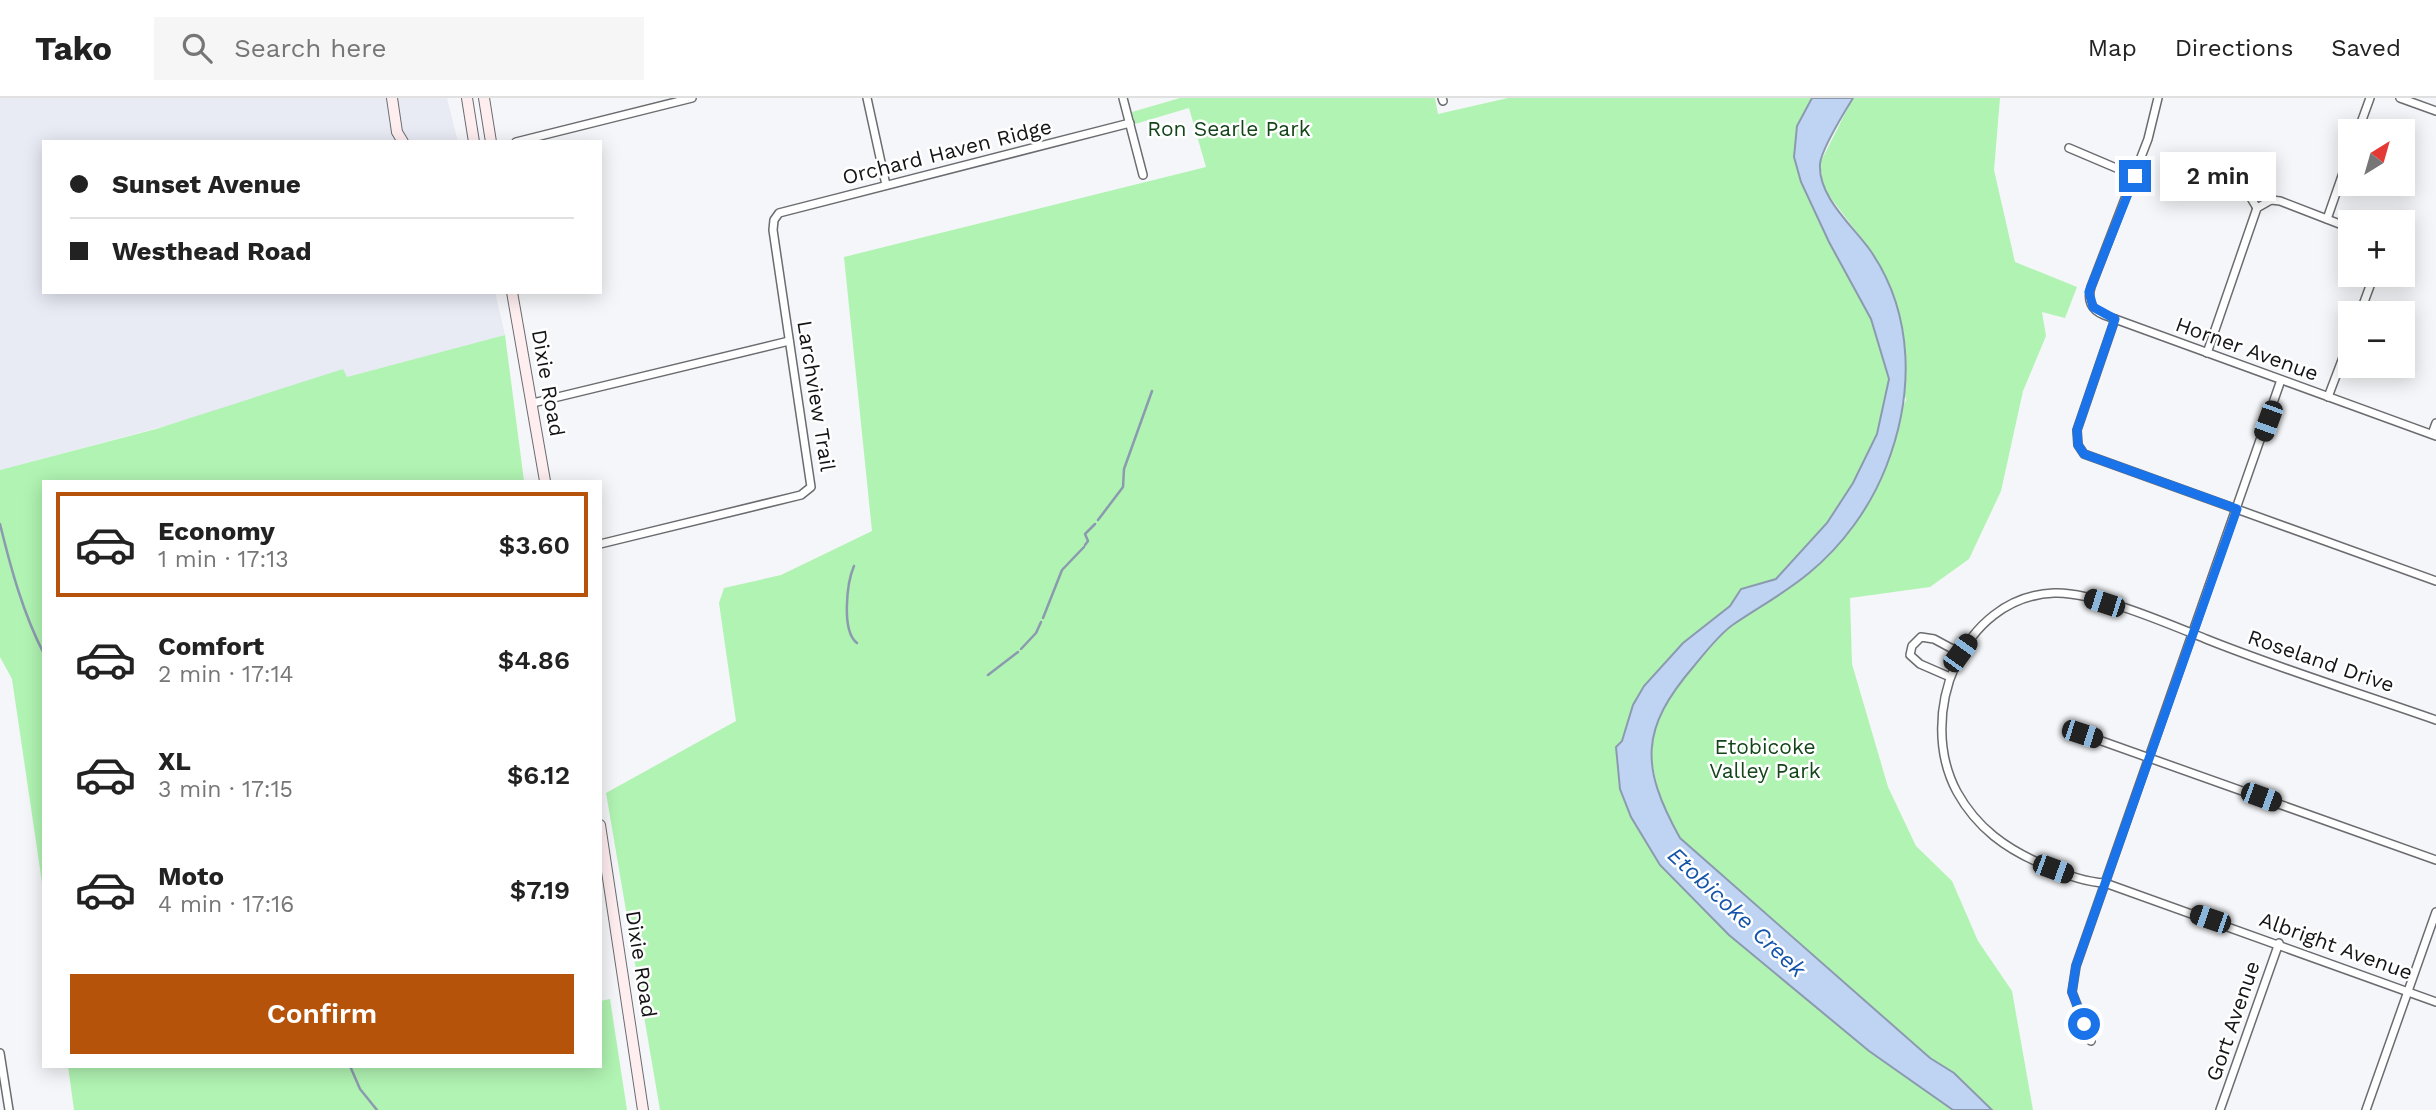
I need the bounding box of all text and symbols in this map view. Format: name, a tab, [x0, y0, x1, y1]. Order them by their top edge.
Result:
search box	[154, 17, 644, 80]
text: Tako	[35, 29, 112, 68]
icon: search	[178, 29, 216, 67]
text: Search here	[234, 33, 387, 63]
text: Map	[2088, 34, 2137, 62]
text: Directions	[2175, 34, 2293, 62]
text: Saved	[2331, 34, 2401, 62]
street label: Orchard Haven Ridge	[840, 113, 1054, 190]
park label: Ron Searle Park	[1147, 116, 1311, 141]
north arrow	[2338, 119, 2415, 196]
map controls	[2338, 119, 2415, 378]
callout: 2 min	[2160, 152, 2275, 200]
route end	[2119, 160, 2151, 192]
text: 2 min	[2186, 163, 2250, 190]
text: Sunset Avenue	[112, 169, 301, 199]
button: +	[2338, 210, 2415, 287]
text: Westhead Road	[112, 236, 311, 266]
button: −	[2338, 301, 2415, 378]
street label: Horner Avenue	[2172, 311, 2322, 386]
street label: Larchview Trail	[792, 319, 841, 474]
street label: Dixie Road	[527, 328, 570, 438]
car	[2251, 398, 2286, 444]
icon: car	[74, 513, 137, 576]
text: Economy	[158, 516, 275, 546]
text: $3.60	[499, 530, 570, 560]
text: 1 min · 17:13	[158, 546, 289, 573]
car	[2081, 587, 2128, 619]
street label: Roseland Drive	[2245, 624, 2398, 697]
icon: car	[74, 628, 137, 691]
car	[1940, 630, 1981, 676]
text: Comfort	[158, 631, 264, 661]
text: $4.86	[498, 645, 570, 675]
text: 2 min · 17:14	[158, 661, 294, 688]
car	[2059, 718, 2106, 750]
park label: Etobicoke Valley Park	[1709, 734, 1821, 783]
icon: car	[74, 743, 137, 806]
text: XL	[158, 746, 191, 776]
text: $6.12	[507, 760, 570, 790]
text: 3 min · 17:15	[158, 776, 293, 803]
car	[2238, 780, 2285, 814]
water label: Etobicoke Creek	[1662, 842, 1812, 984]
car	[2030, 852, 2077, 886]
icon: car	[74, 858, 137, 921]
text: Moto	[158, 861, 224, 891]
text: $7.19	[510, 875, 570, 905]
text: 4 min · 17:16	[158, 891, 294, 918]
car	[2187, 902, 2234, 936]
street label: Albright Avenue	[2256, 906, 2416, 985]
street label: Dixie Road	[621, 909, 662, 1019]
street label: Gort Avenue	[2200, 958, 2265, 1084]
button: Confirm	[70, 974, 574, 1054]
route start	[2068, 1008, 2100, 1040]

